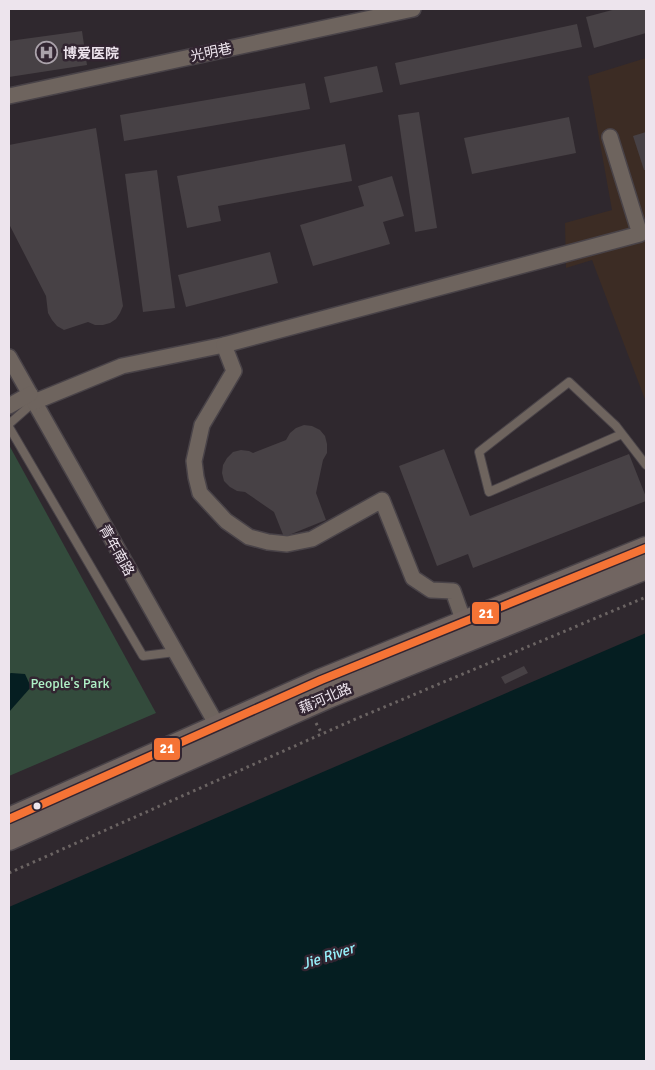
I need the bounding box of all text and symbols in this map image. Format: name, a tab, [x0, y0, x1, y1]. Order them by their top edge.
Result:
street label: 光明巷	[189, 40, 233, 65]
hospital icon: 博爱医院	[35, 41, 59, 65]
place label: 博爱医院	[63, 45, 119, 62]
street label: 青年南路	[96, 522, 138, 579]
line badge: 21	[471, 601, 500, 625]
text: 21	[478, 605, 494, 622]
park label: People's Park	[30, 675, 110, 692]
street label: 藉河北路	[296, 680, 354, 717]
line badge: 21	[153, 737, 181, 761]
text: 21	[159, 740, 175, 757]
unlabelled marker	[32, 801, 42, 811]
water label: Jie River	[299, 938, 359, 973]

